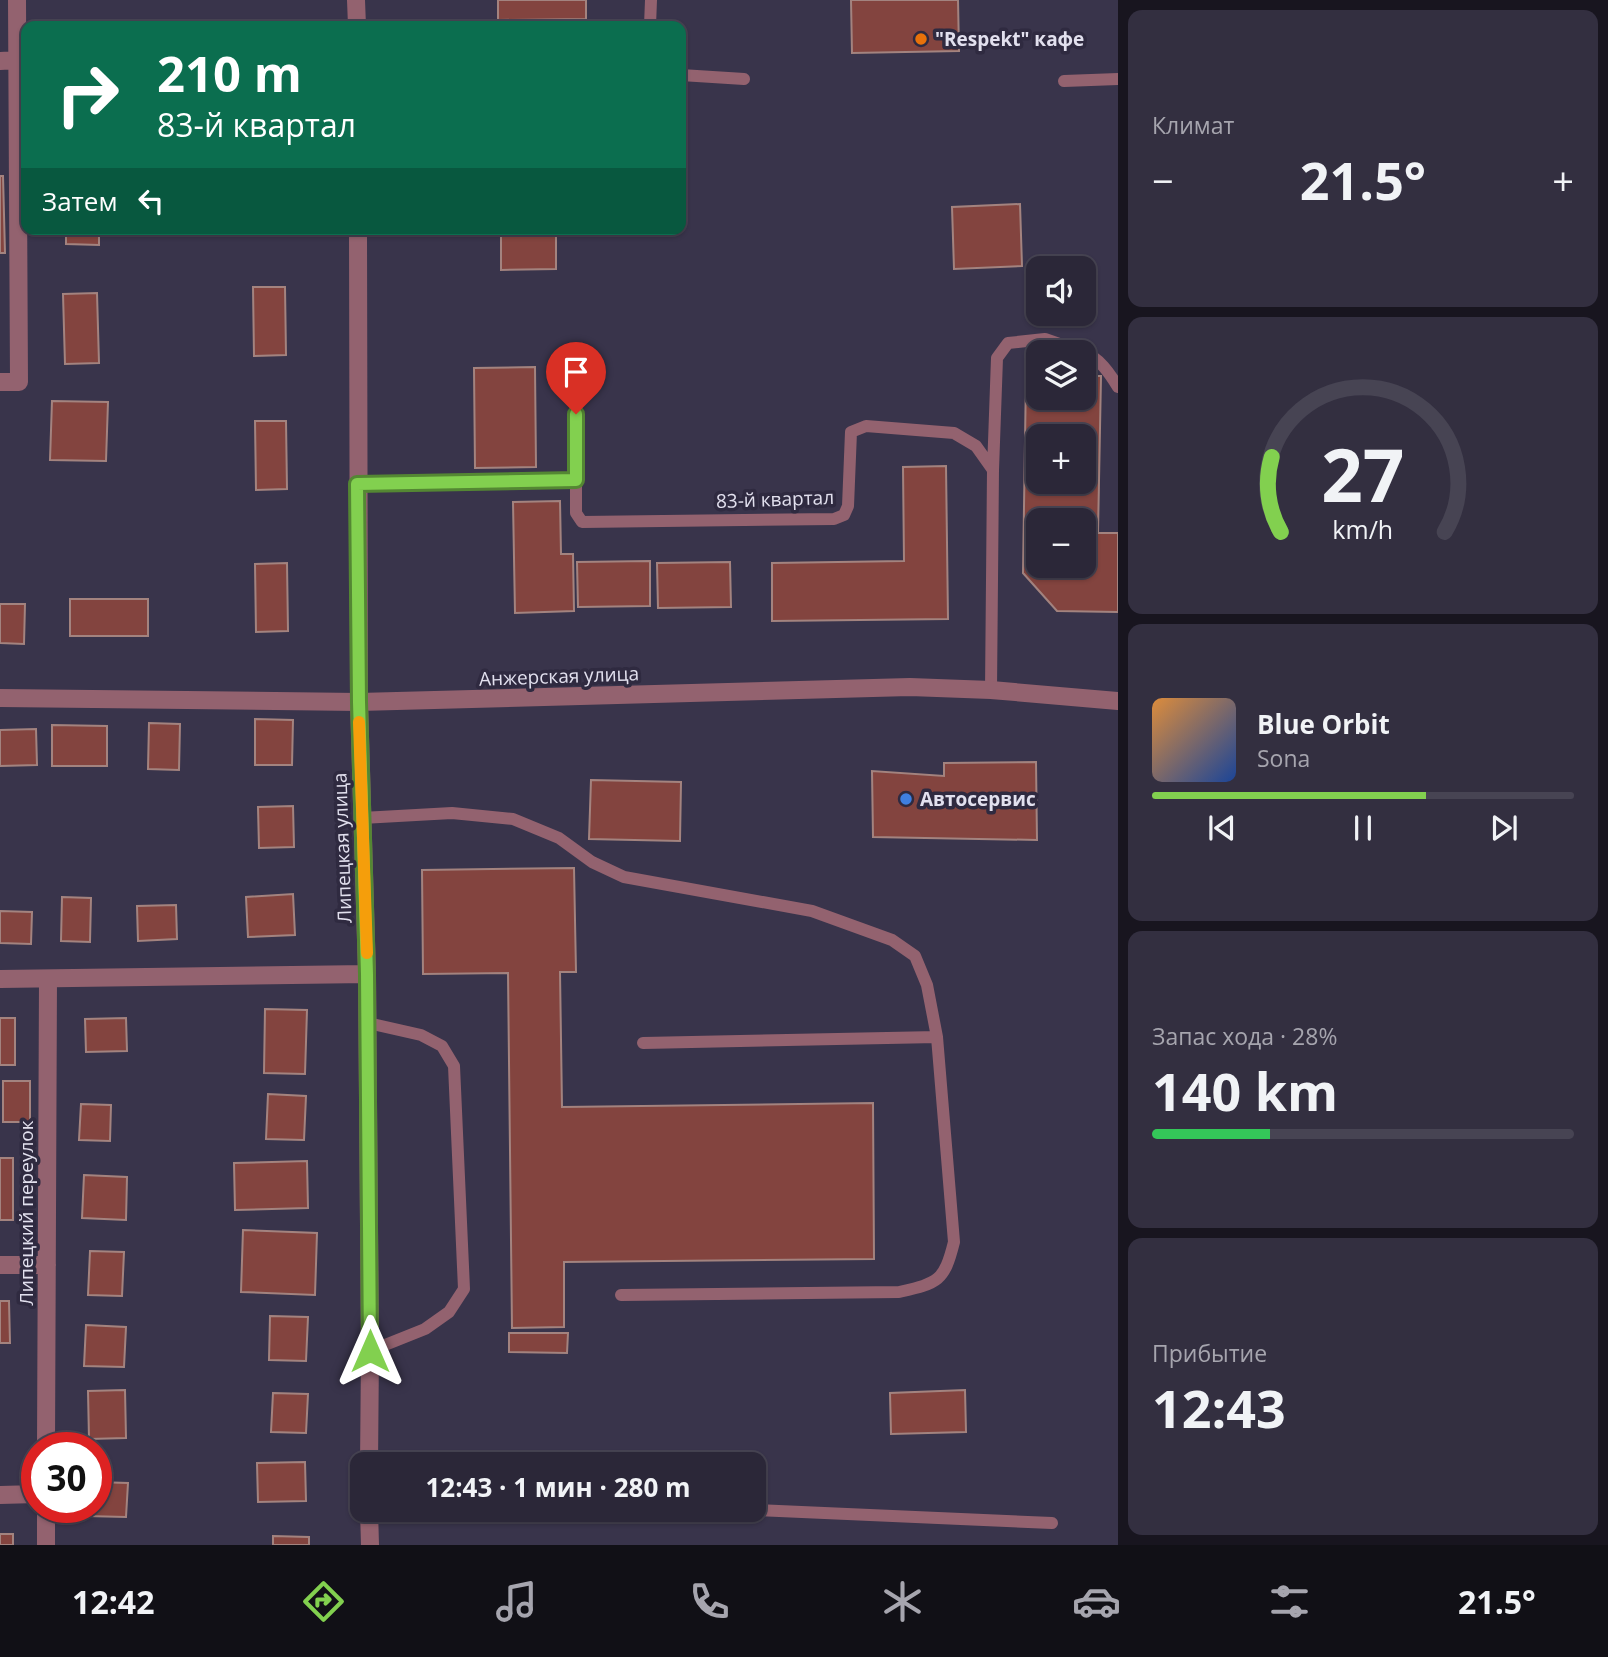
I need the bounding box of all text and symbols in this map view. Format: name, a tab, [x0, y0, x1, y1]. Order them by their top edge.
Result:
place label: "Respekt" кафе	[935, 26, 1084, 52]
marker: "Respekt" кафе	[913, 31, 929, 47]
text: 210 m	[157, 40, 302, 106]
icon: right	[42, 49, 133, 140]
text: 83-й квартал	[157, 103, 356, 146]
text: Климат	[1152, 109, 1234, 141]
text: 21.5°	[1300, 144, 1426, 215]
text: −	[1152, 154, 1174, 206]
text: +	[1552, 154, 1574, 206]
icon: left	[132, 182, 170, 220]
text: Затем	[42, 183, 118, 219]
map controls	[1026, 256, 1096, 578]
button: sound	[1026, 256, 1096, 326]
button: layers	[1026, 340, 1096, 410]
pin	[546, 342, 606, 414]
icon: arrive	[557, 353, 595, 391]
button: +	[1026, 424, 1096, 494]
text: 27	[1321, 424, 1405, 523]
street label: 83-й квартал	[716, 484, 834, 514]
button: −	[1026, 508, 1096, 578]
text: km/h	[1333, 511, 1393, 545]
street label: Анжерская улица	[479, 660, 639, 692]
text: Blue Orbit	[1257, 706, 1390, 742]
text: Sona	[1257, 742, 1310, 774]
street label: Липецкая улица	[326, 772, 358, 924]
place label: Автосервис	[920, 786, 1036, 812]
marker: Автосервис	[898, 791, 914, 807]
icon: previous	[1203, 809, 1241, 847]
icon: pause	[1344, 809, 1382, 847]
icon: next	[1485, 809, 1523, 847]
text: Запас хода · 28%	[1152, 1020, 1337, 1052]
text: 140 km	[1152, 1055, 1338, 1126]
street label: Липецкий переулок	[13, 1120, 39, 1306]
position arrow	[333, 1314, 407, 1388]
text: Прибытие	[1152, 1337, 1267, 1369]
text: 12:43	[1152, 1372, 1286, 1443]
speed limit sign: 30	[21, 1432, 112, 1523]
text: 12:43 · 1 мин · 280 m	[425, 1469, 691, 1505]
icon: directions	[299, 1577, 348, 1626]
icon: music	[492, 1577, 541, 1626]
icon: phone	[685, 1577, 734, 1626]
icon: climate	[878, 1577, 927, 1626]
icon: car	[1072, 1577, 1121, 1626]
icon: filters	[1265, 1577, 1314, 1626]
text: 12:42	[72, 1580, 154, 1623]
text: 21.5°	[1458, 1580, 1536, 1623]

